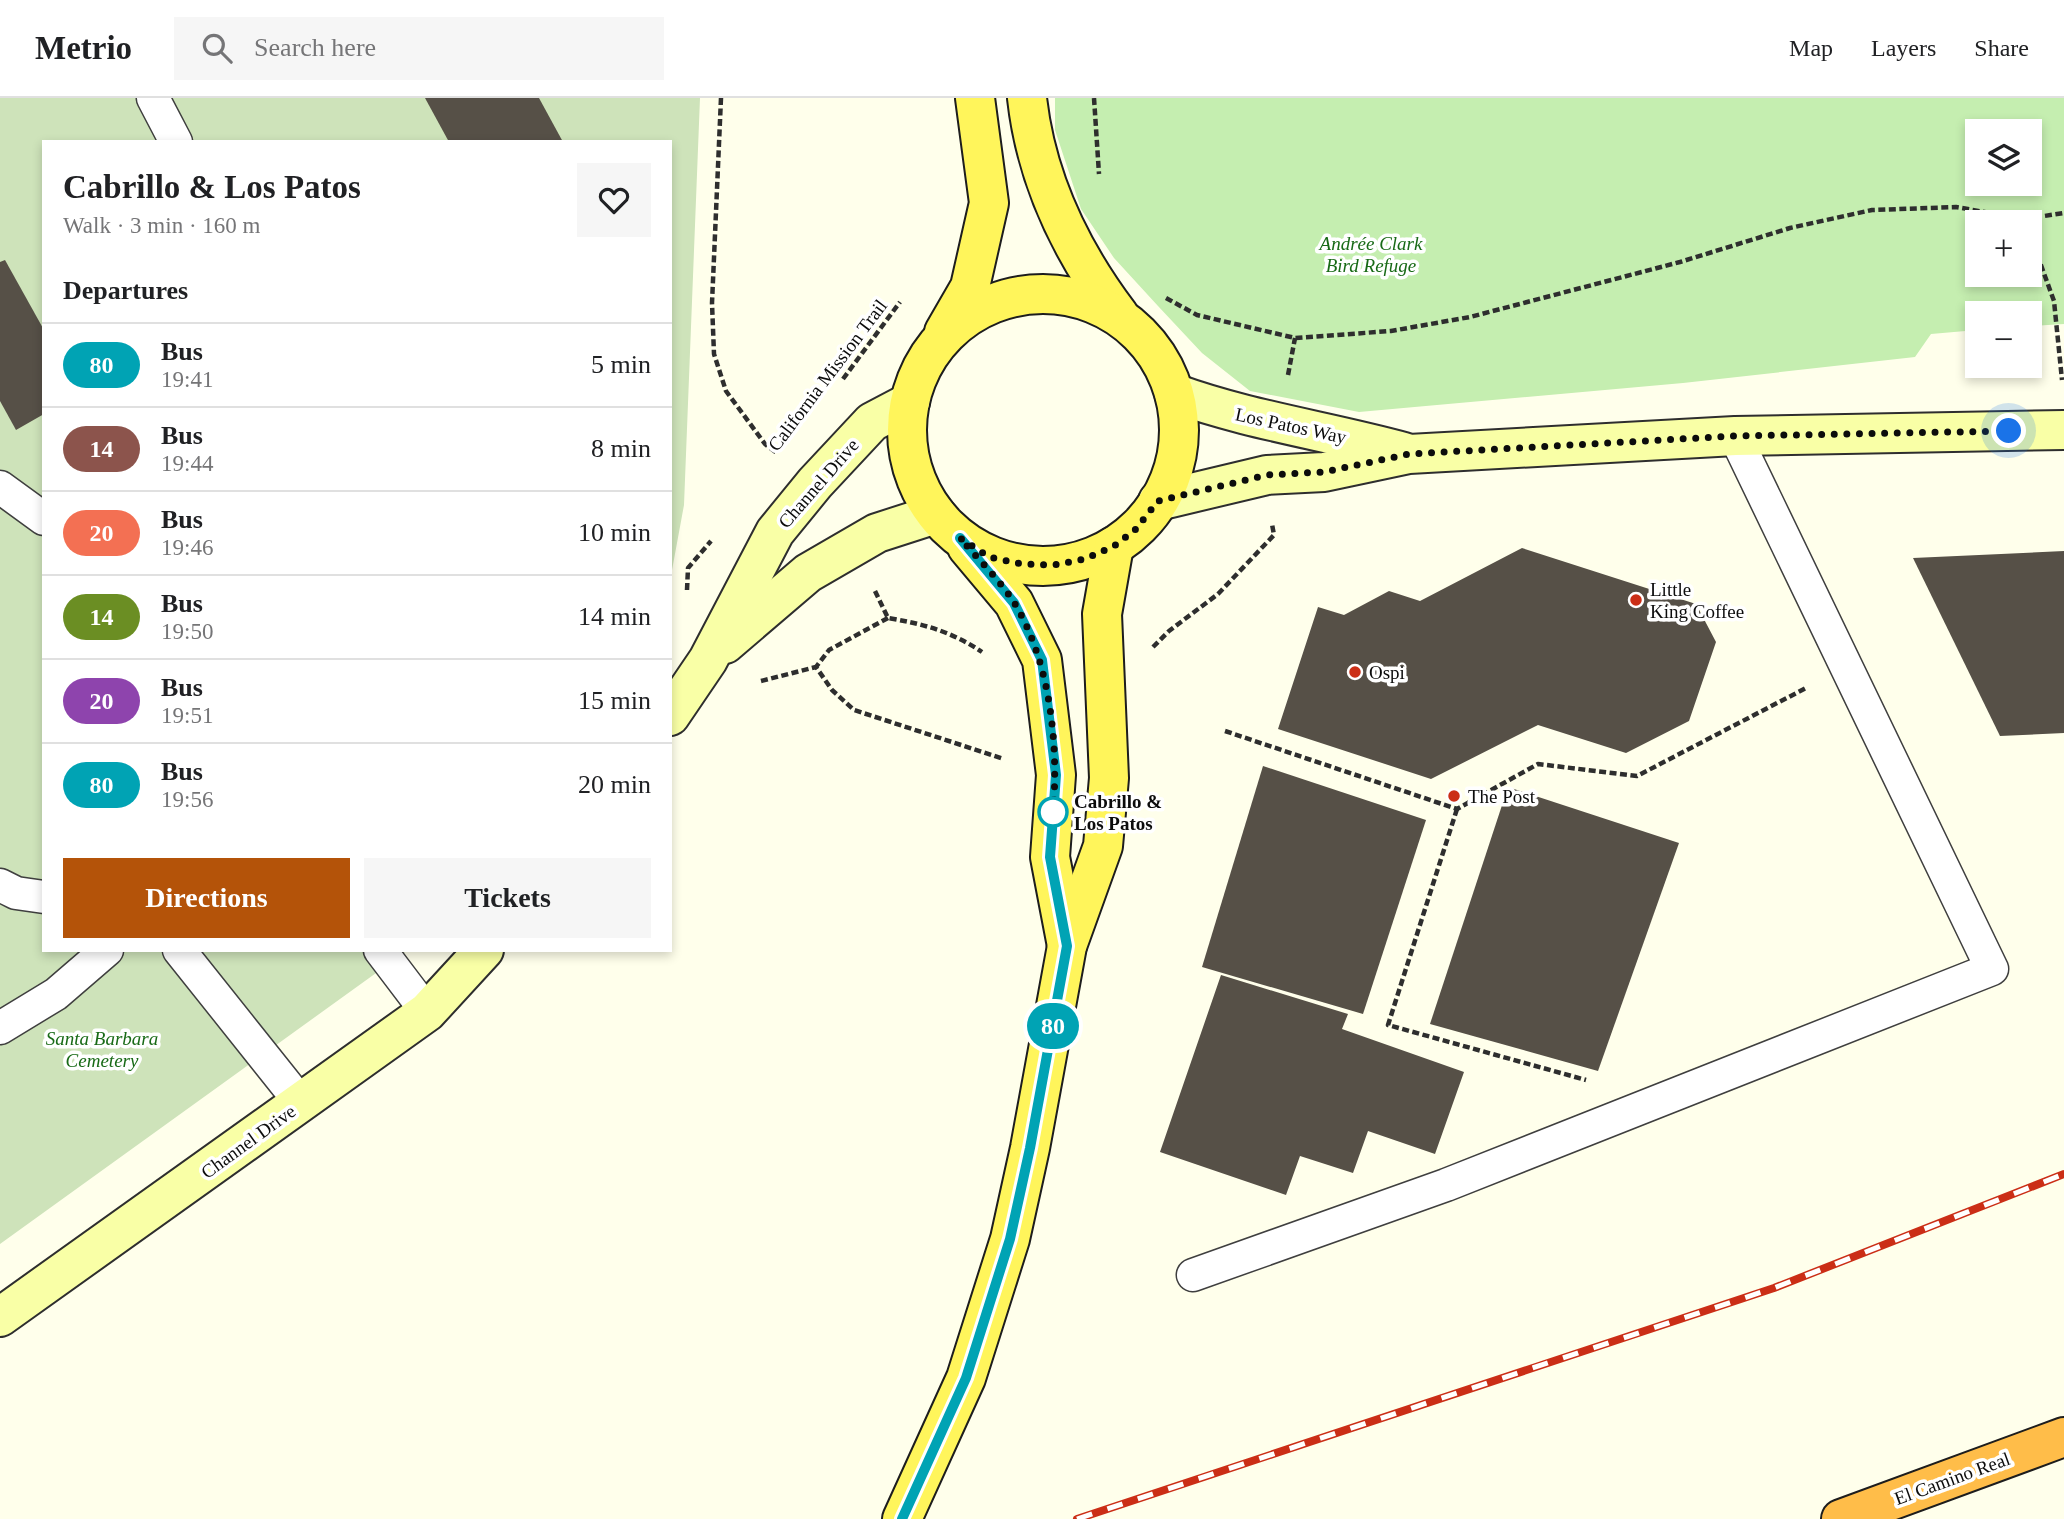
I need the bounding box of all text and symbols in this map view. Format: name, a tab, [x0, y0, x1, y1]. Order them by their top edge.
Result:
search box	[174, 17, 664, 80]
icon: search	[198, 29, 236, 67]
text: Metrio	[35, 30, 132, 66]
text: Search here	[254, 33, 376, 62]
text: Map	[1789, 35, 1833, 61]
text: Layers	[1871, 35, 1936, 61]
text: Share	[1974, 35, 2029, 61]
map controls	[1965, 119, 2042, 378]
button: layers	[1965, 119, 2042, 196]
button: heart	[577, 163, 651, 237]
text: Cabrillo & Los Patos	[63, 169, 361, 205]
button: +	[1965, 210, 2042, 287]
text: Walk · 3 min · 160 m	[63, 213, 260, 238]
park label: Andrée Clark Bird Refuge	[1318, 233, 1423, 276]
text: Departures	[63, 276, 188, 305]
street label: California Mission Trail	[764, 296, 891, 455]
button: −	[1965, 301, 2042, 378]
text: Bus	[161, 337, 203, 366]
text: 5 min	[591, 350, 651, 379]
text: 80	[90, 352, 114, 378]
text: 19:41	[161, 367, 213, 392]
street label: Los Patos Way	[1233, 403, 1349, 448]
your location	[1991, 413, 2026, 448]
text: Bus	[161, 421, 203, 450]
text: 8 min	[591, 434, 651, 463]
street label: Channel Drive	[774, 434, 863, 532]
text: 14	[90, 436, 114, 462]
text: 19:44	[161, 451, 213, 476]
text: Bus	[161, 505, 203, 534]
text: 10 min	[578, 518, 651, 547]
text: 20	[90, 520, 114, 546]
text: 19:46	[161, 535, 213, 560]
place label: Little King Coffee	[1650, 579, 1744, 622]
text: Bus	[161, 589, 203, 618]
marker: Little King Coffee	[1628, 592, 1644, 608]
text: 14 min	[578, 602, 651, 631]
text: 14	[90, 604, 114, 630]
text: 19:50	[161, 619, 213, 644]
place label: Ospi	[1369, 662, 1405, 683]
marker: Ospi	[1347, 664, 1363, 680]
text: Bus	[161, 673, 203, 702]
text: 15 min	[578, 686, 651, 715]
text: 20	[90, 688, 114, 714]
text: 19:51	[161, 703, 213, 728]
text: Bus	[161, 757, 203, 786]
text: 20 min	[578, 770, 651, 799]
text: 80	[90, 772, 114, 798]
place label: The Post	[1468, 786, 1536, 807]
text: 19:56	[161, 787, 213, 812]
marker: The Post	[1446, 788, 1462, 804]
place label: Cabrillo & Los Patos	[1074, 791, 1162, 834]
marker: Cabrillo & Los Patos	[1038, 797, 1068, 827]
button: Directions	[63, 858, 350, 938]
button: Tickets	[364, 858, 651, 938]
line badge: 80	[1021, 1003, 1084, 1049]
text: 80	[1041, 1013, 1065, 1039]
park label: Santa Barbara Cemetery	[46, 1028, 158, 1071]
street label: Channel Drive	[197, 1100, 299, 1183]
street label: El Camino Real	[1892, 1448, 2013, 1509]

